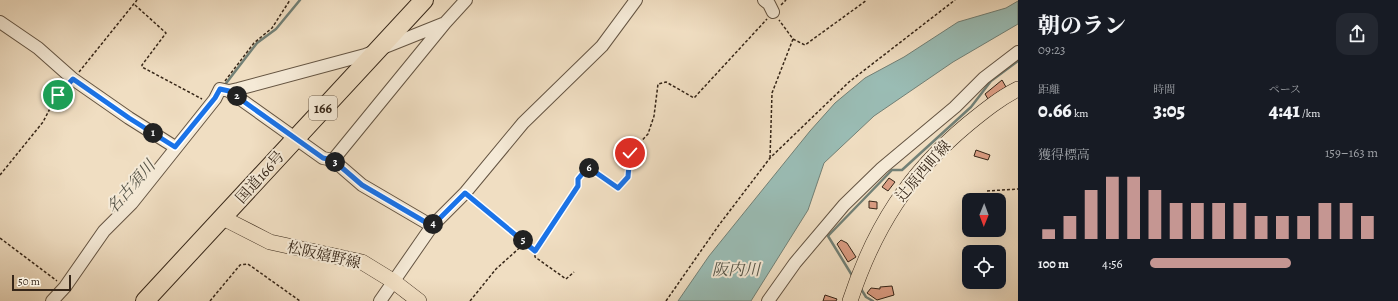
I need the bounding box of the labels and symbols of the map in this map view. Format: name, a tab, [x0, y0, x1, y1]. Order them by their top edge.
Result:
pin	[41, 78, 75, 112]
pin: 2	[227, 86, 247, 106]
road number: 166	[309, 96, 337, 120]
pin: 1	[143, 123, 163, 143]
pin	[613, 136, 647, 170]
street label: 辻原西町線	[891, 136, 955, 206]
street label: 国道166号	[231, 147, 289, 207]
pin: 3	[325, 152, 345, 172]
water label: 名古須川	[102, 154, 162, 218]
pin: 6	[579, 158, 599, 178]
north arrow	[962, 193, 1006, 237]
pin: 4	[423, 214, 443, 234]
pin: 5	[513, 230, 533, 250]
street label: 松阪嬉野線	[285, 237, 363, 273]
water label: 阪内川	[712, 259, 762, 281]
scale bar	[12, 273, 71, 292]

